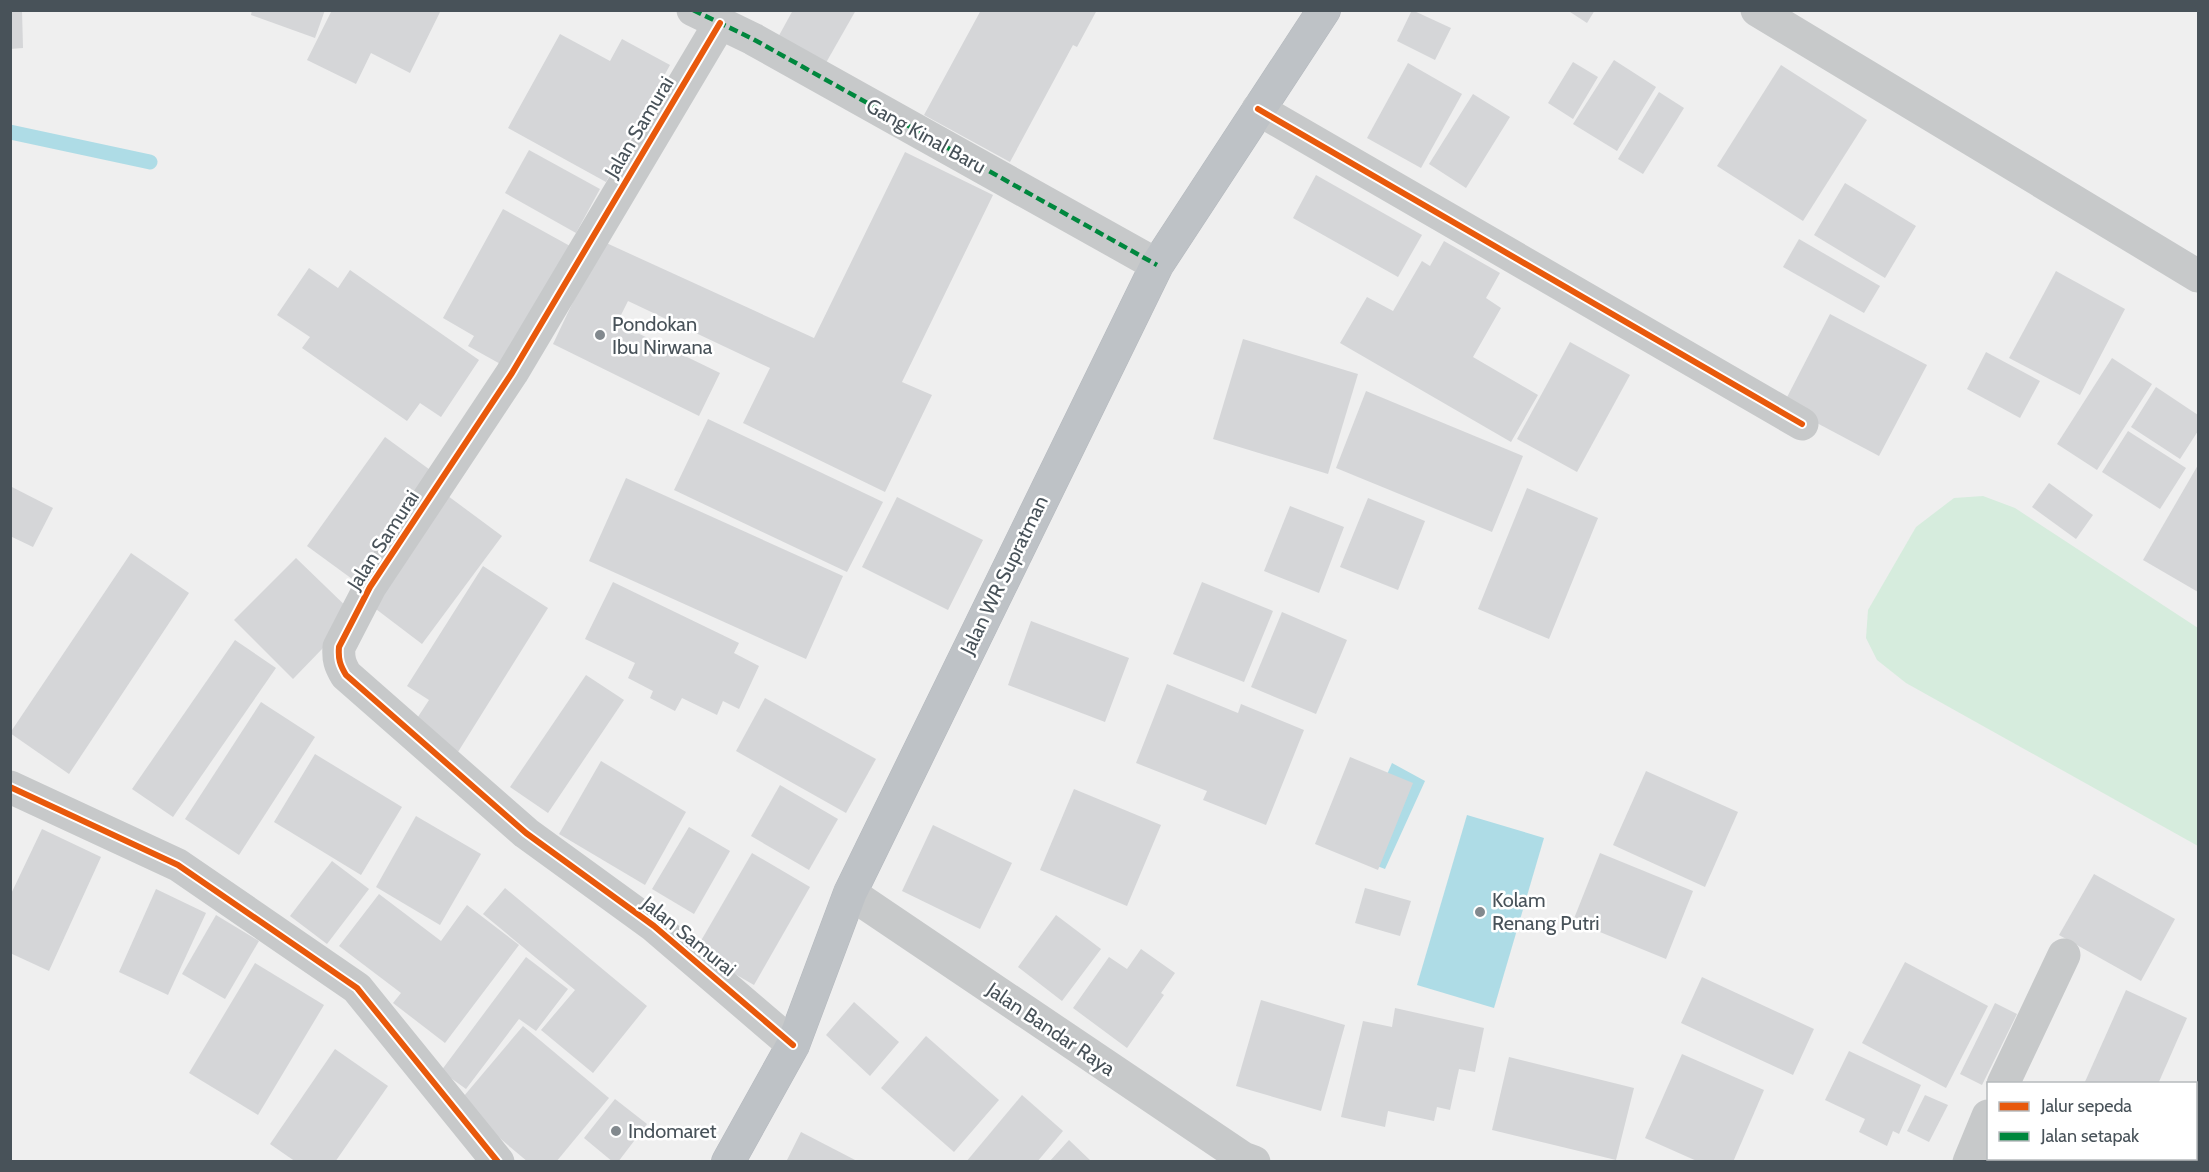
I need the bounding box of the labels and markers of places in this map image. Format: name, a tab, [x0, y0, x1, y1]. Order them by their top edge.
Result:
place label: Pondokan Ibu Nirwana	[612, 312, 713, 359]
marker: Pondokan Ibu Nirwana	[593, 328, 607, 342]
place label: Kolam Renang Putri	[1492, 888, 1599, 935]
marker: Kolam Renang Putri	[1473, 905, 1487, 919]
place label: Indomaret	[628, 1119, 717, 1143]
marker: Indomaret	[609, 1124, 623, 1138]

